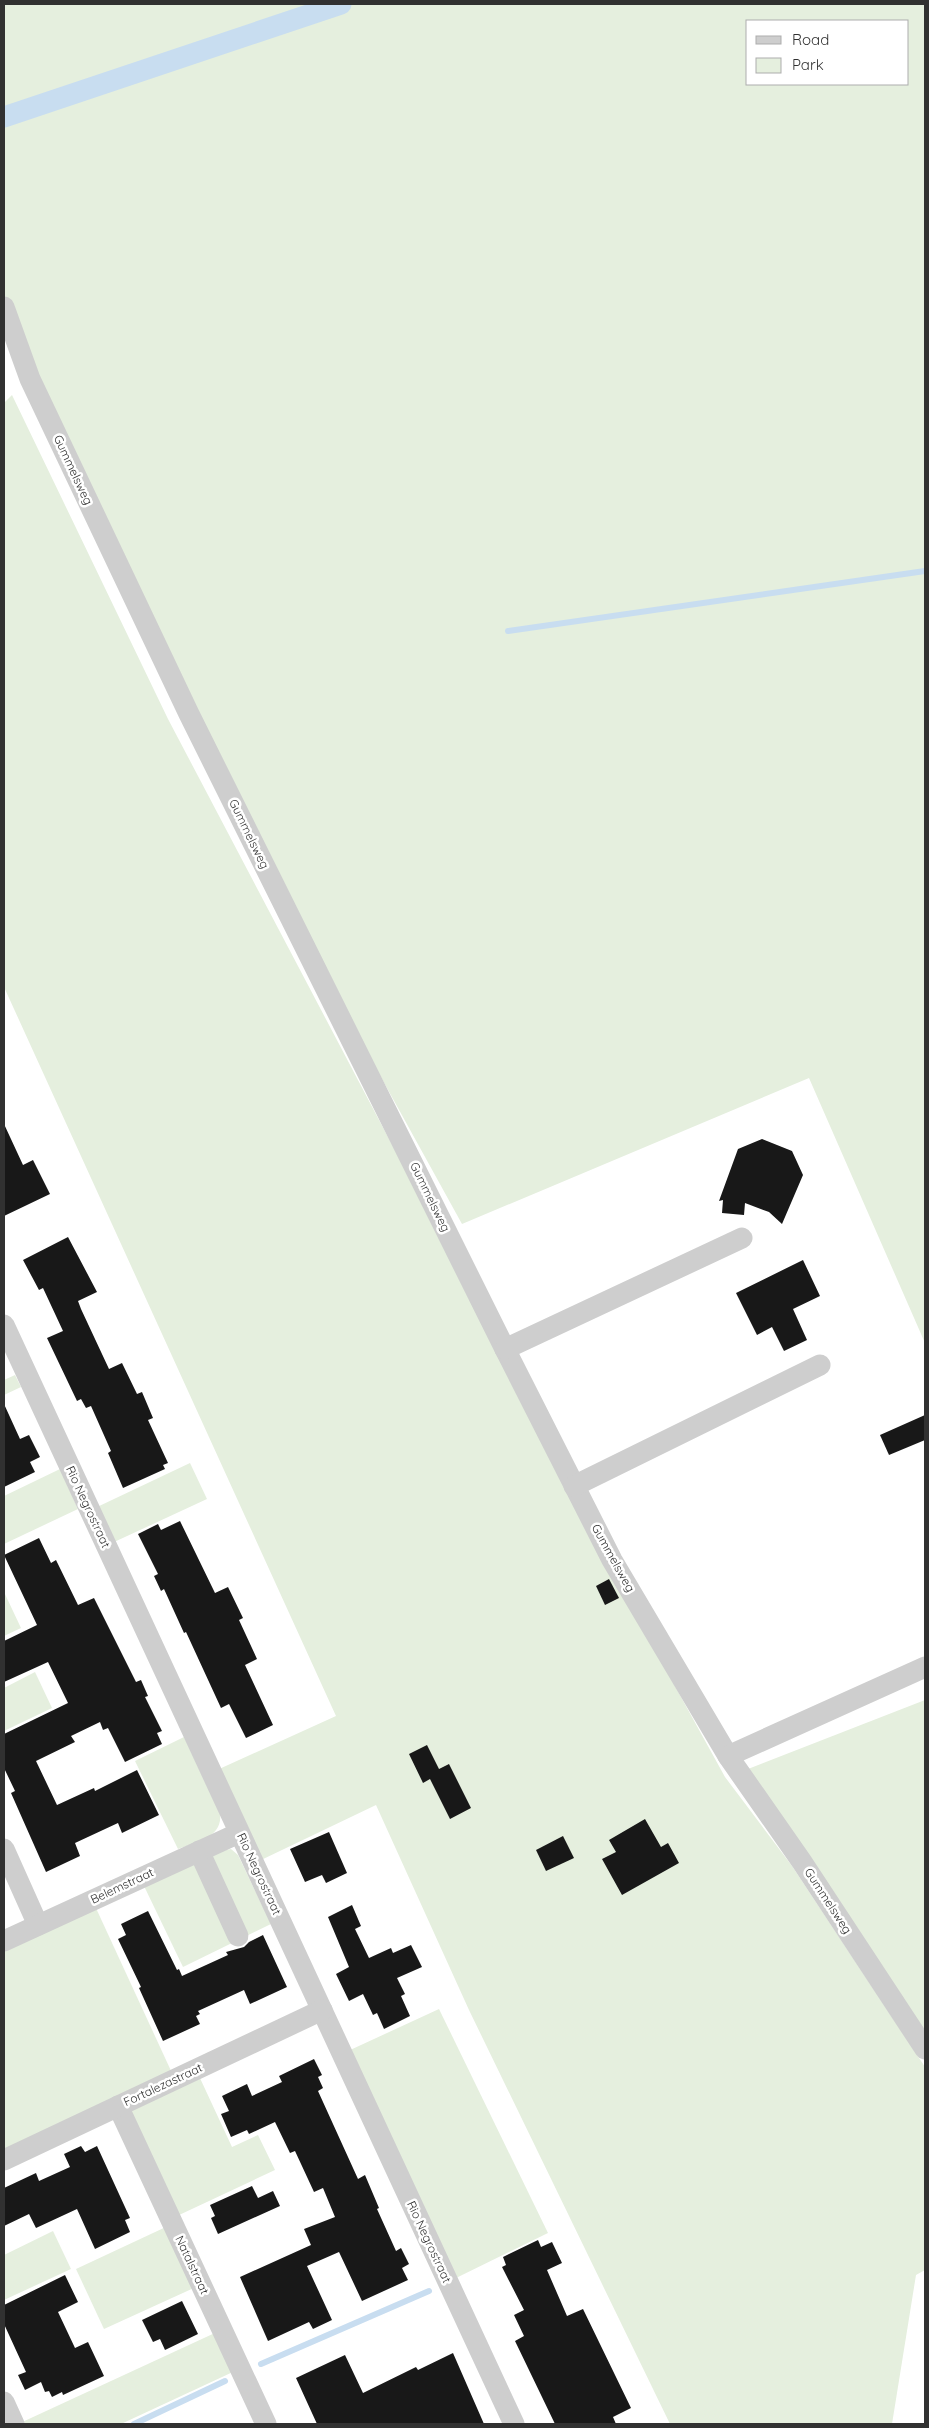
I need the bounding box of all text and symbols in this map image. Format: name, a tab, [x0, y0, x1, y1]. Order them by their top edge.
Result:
legend	[746, 20, 909, 85]
text: Road	[792, 30, 829, 49]
text: Park	[792, 55, 824, 74]
street label: Gummelsweg	[51, 432, 96, 507]
street label: Gummelsweg	[226, 797, 273, 871]
street label: Gummelsweg	[407, 1160, 454, 1234]
street label: Rio Negrostraat	[63, 1463, 114, 1550]
street label: Gummelsweg	[589, 1521, 638, 1594]
street label: Rio Negrostraat	[234, 1830, 285, 1917]
street label: Belemstraat	[88, 1864, 156, 1907]
street label: Gummelsweg	[802, 1865, 855, 1936]
street label: Fortalezastraat	[121, 2060, 205, 2109]
street label: Rio Negrostraat	[404, 2198, 455, 2285]
street label: Natalstraat	[172, 2233, 213, 2297]

